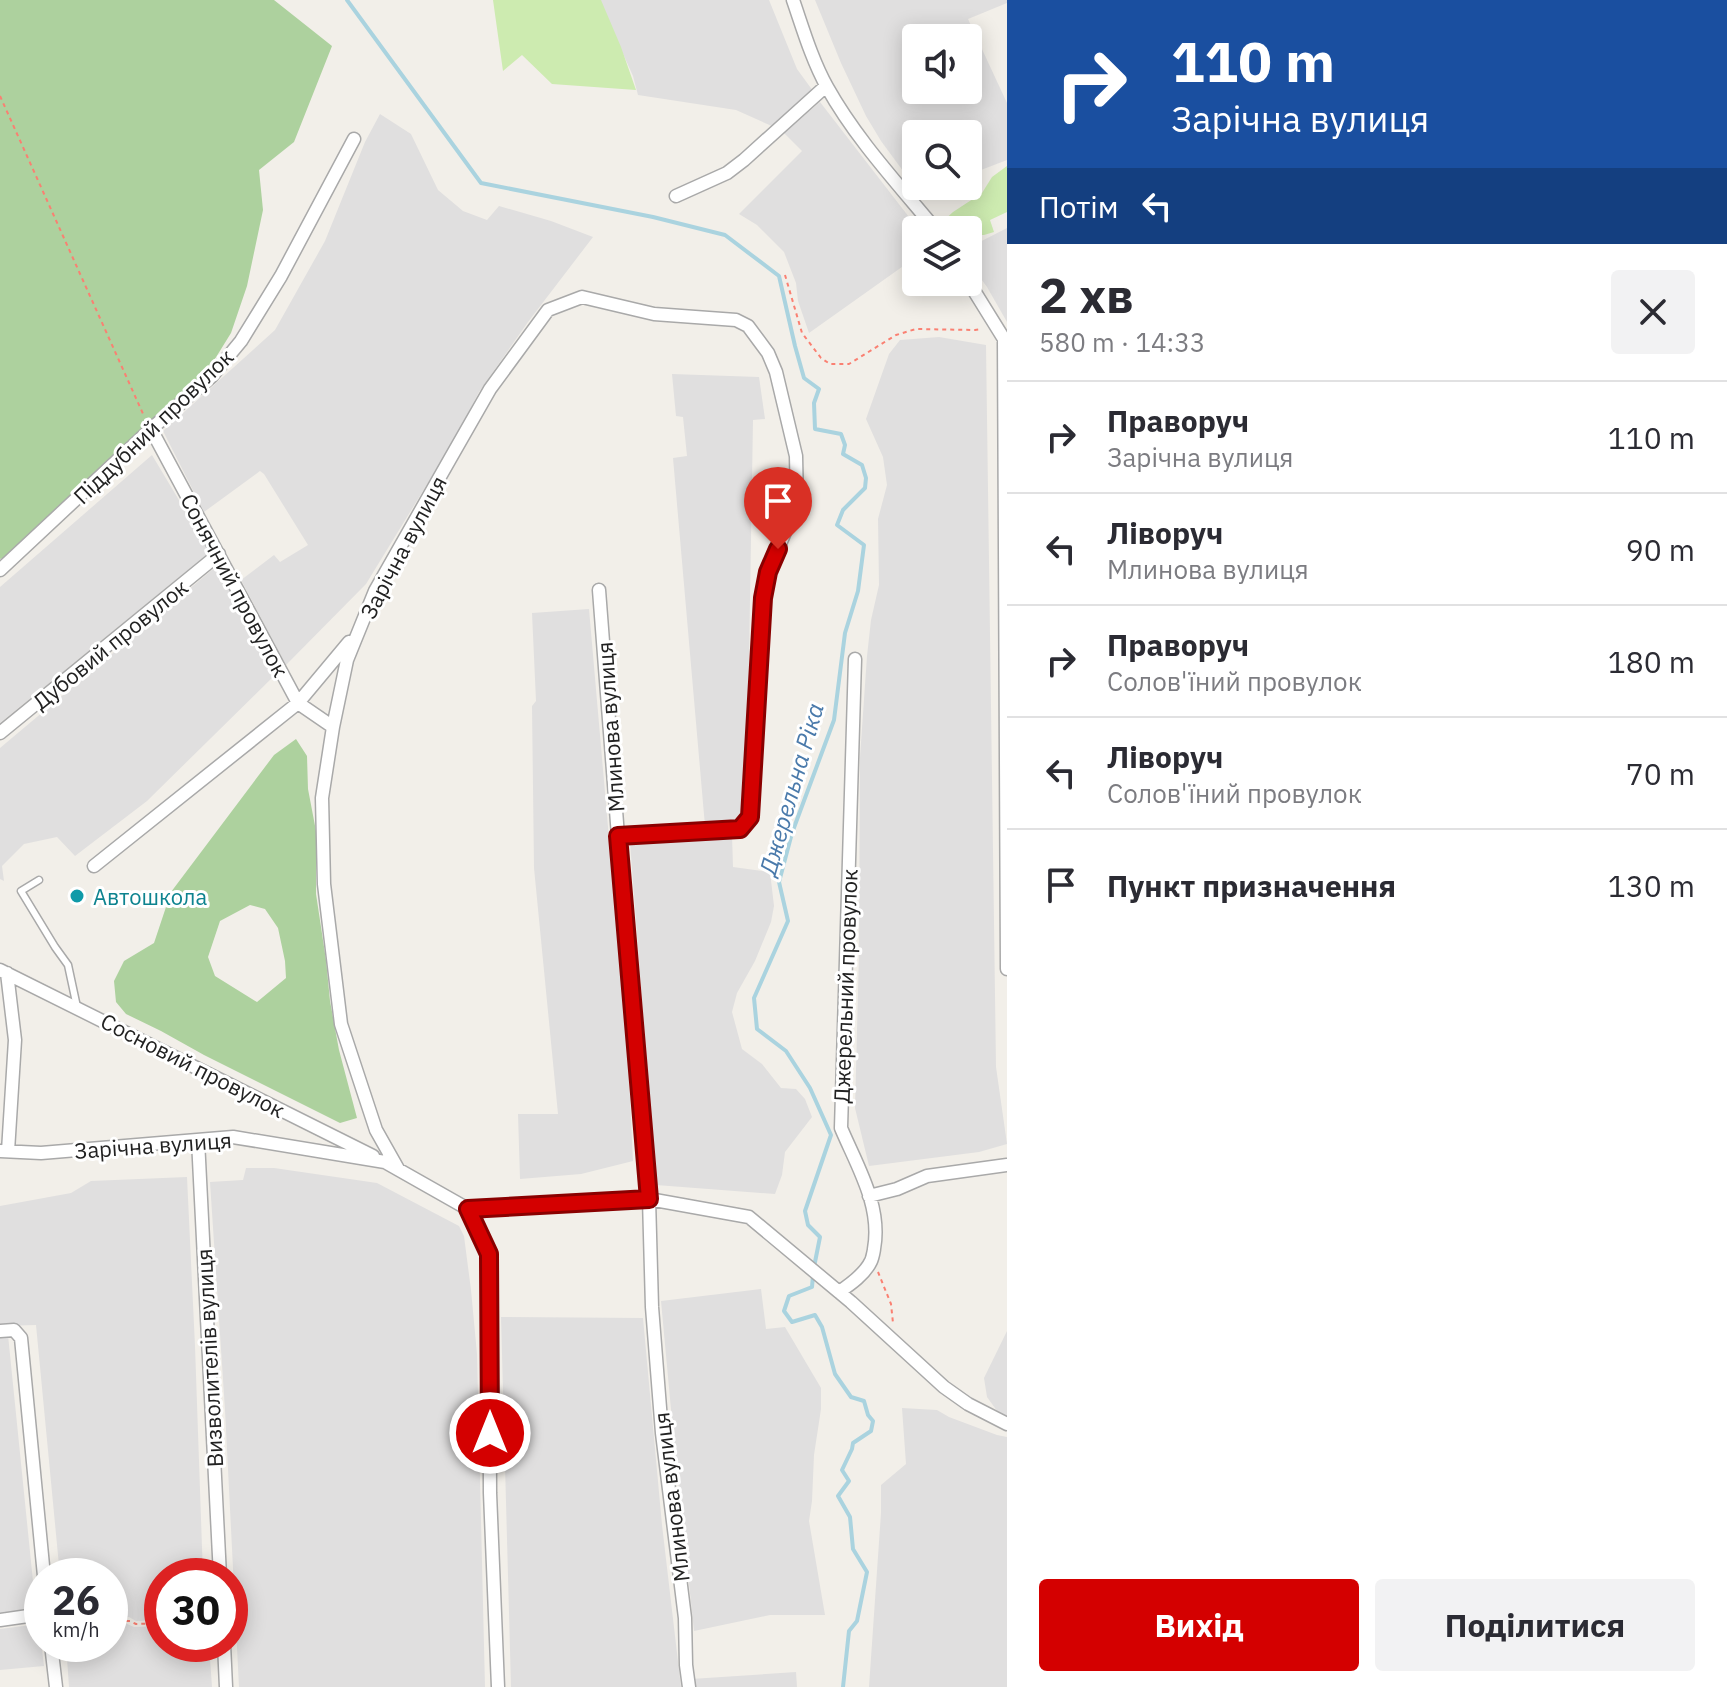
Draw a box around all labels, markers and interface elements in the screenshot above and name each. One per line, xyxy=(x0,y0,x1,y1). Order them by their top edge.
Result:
map controls xyxy=(902,24,982,296)
button: sound xyxy=(902,24,982,104)
text: 110 m xyxy=(1171,25,1335,97)
icon: right xyxy=(1039,32,1143,136)
text: Зарічна вулиця xyxy=(1171,95,1429,142)
button: search xyxy=(902,120,982,200)
icon: left xyxy=(1135,184,1179,228)
text: Потім xyxy=(1039,187,1119,226)
button: layers xyxy=(902,216,982,296)
text: 2 хв xyxy=(1039,264,1134,326)
button: close xyxy=(1611,270,1695,354)
text: 580 m · 14:33 xyxy=(1039,325,1205,359)
street label: Піддубний провулок xyxy=(67,342,239,510)
text: Праворуч xyxy=(1107,401,1249,440)
icon: right xyxy=(1039,415,1083,459)
text: 110 m xyxy=(1608,418,1695,457)
text: Зарічна вулиця xyxy=(1107,440,1294,474)
pin xyxy=(744,467,812,549)
street label: Зарічна вулиця xyxy=(353,471,453,623)
icon: arrive xyxy=(756,479,800,523)
street label: Сонячний провулок xyxy=(174,488,296,682)
text: Ліворуч xyxy=(1107,513,1223,552)
icon: left xyxy=(1039,527,1083,571)
text: 90 m xyxy=(1626,530,1695,569)
text: Млинова вулиця xyxy=(1107,552,1309,586)
street label: Дубовий провулок xyxy=(26,572,194,716)
text: Праворуч xyxy=(1107,625,1249,664)
icon: right xyxy=(1039,639,1083,683)
street label: Млинова вулиця xyxy=(590,641,630,813)
text: 180 m xyxy=(1608,642,1695,681)
text: Солов'їний провулок xyxy=(1107,664,1362,698)
water label: Джерельна Ріка xyxy=(751,699,831,881)
text: Ліворуч xyxy=(1107,737,1223,776)
icon: left xyxy=(1039,751,1083,795)
text: 70 m xyxy=(1626,754,1695,793)
text: Солов'їний провулок xyxy=(1107,776,1362,810)
icon: arrive xyxy=(1039,863,1083,907)
text: Пункт призначення xyxy=(1107,866,1396,905)
text: 130 m xyxy=(1608,866,1695,905)
street label: Джерельний провулок xyxy=(826,868,864,1104)
place label: Автошкола xyxy=(93,882,207,911)
marker: Автошкола xyxy=(68,887,86,905)
street label: Сосновий провулок xyxy=(96,1006,290,1124)
street label: Зарічна вулиця xyxy=(73,1125,233,1165)
street label: Визволителів вулиця xyxy=(189,1248,229,1468)
position arrow xyxy=(448,1391,532,1475)
street label: Млинова вулиця xyxy=(646,1411,696,1583)
speed limit sign: 30 xyxy=(144,1558,248,1662)
text: 26 xyxy=(52,1574,100,1626)
button: Вихід xyxy=(1039,1579,1359,1671)
button: Поділитися xyxy=(1375,1579,1695,1671)
text: km/h xyxy=(52,1616,100,1643)

